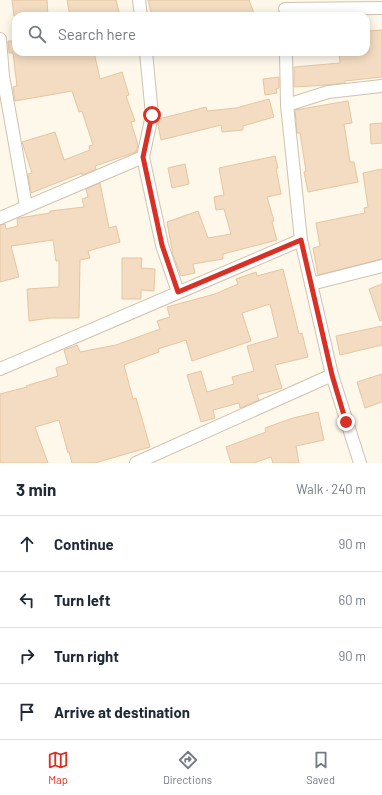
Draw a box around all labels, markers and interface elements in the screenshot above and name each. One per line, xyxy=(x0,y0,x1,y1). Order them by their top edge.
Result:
search box xyxy=(12,12,370,56)
icon: search xyxy=(26,23,48,45)
text: Search here xyxy=(58,25,136,43)
route start xyxy=(143,106,161,124)
route end xyxy=(337,413,355,431)
text: 3 min xyxy=(16,479,56,499)
text: Walk · 240 m xyxy=(296,481,366,497)
icon: ahead xyxy=(16,533,38,555)
text: Continue xyxy=(54,535,114,553)
text: 90 m xyxy=(339,536,366,552)
icon: left xyxy=(16,589,38,611)
text: Turn left xyxy=(54,591,110,609)
text: 60 m xyxy=(339,592,366,608)
icon: right xyxy=(16,645,38,667)
text: Turn right xyxy=(54,647,119,665)
text: 90 m xyxy=(339,648,366,664)
icon: arrive xyxy=(16,701,38,723)
text: Arrive at destination xyxy=(54,703,190,721)
tab: Map xyxy=(47,749,69,786)
tab: Directions xyxy=(163,749,212,786)
tab: Saved xyxy=(306,749,335,786)

